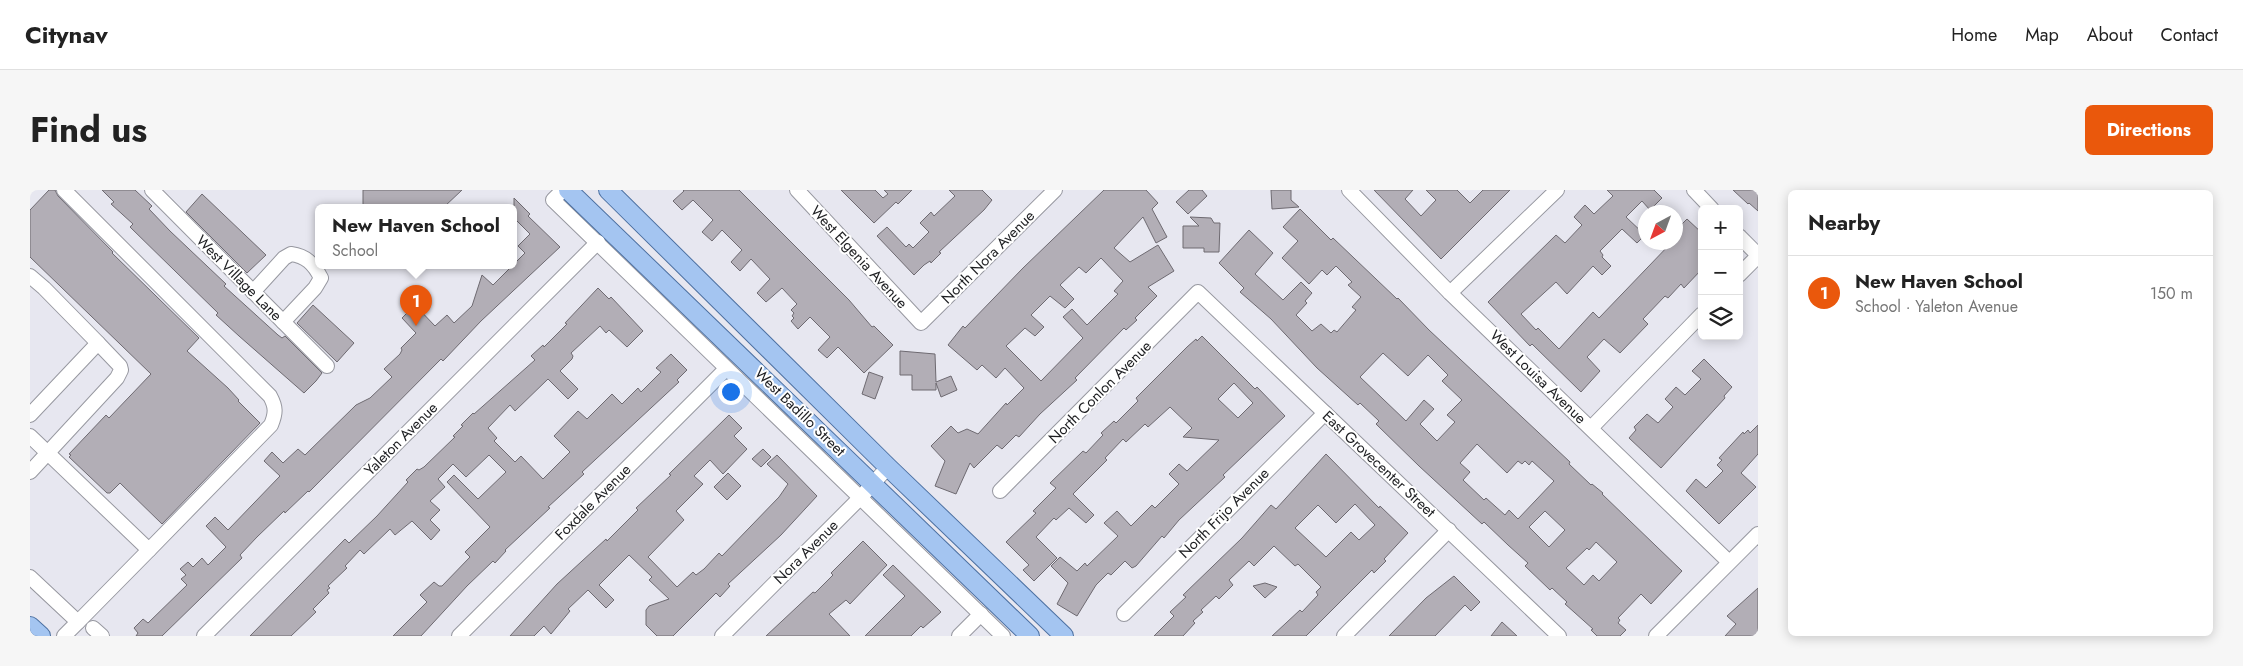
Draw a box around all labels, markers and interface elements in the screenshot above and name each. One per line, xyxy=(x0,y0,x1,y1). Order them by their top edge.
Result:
text: Citynav xyxy=(25,17,108,52)
text: Home xyxy=(1951,22,1997,48)
text: Map xyxy=(2025,22,2059,48)
text: About xyxy=(2087,22,2132,48)
text: Contact xyxy=(2160,22,2218,48)
text: Find us xyxy=(30,105,147,155)
button: Directions xyxy=(2085,105,2213,155)
street label: West Elgenia Avenue xyxy=(805,201,913,314)
popup xyxy=(315,204,517,269)
street label: North Nora Avenue xyxy=(936,205,1040,309)
north arrow xyxy=(1638,205,1683,250)
map controls xyxy=(1698,205,1743,340)
button: + xyxy=(1698,205,1743,250)
text: Nearby xyxy=(1808,208,1880,238)
text: New Haven School xyxy=(332,212,500,239)
street label: West Village Lane xyxy=(191,230,287,326)
text: School xyxy=(332,239,378,262)
button: − xyxy=(1698,250,1743,295)
text: New Haven School xyxy=(1855,268,2023,295)
text: 1 xyxy=(1820,282,1828,305)
text: 150 m xyxy=(2150,282,2193,305)
pin: 1 xyxy=(400,285,432,326)
button: layers xyxy=(1698,295,1743,340)
text: School · Yaleton Avenue xyxy=(1855,295,2018,318)
street label: West Louisa Avenue xyxy=(1485,325,1591,429)
street label: North Conlon Avenue xyxy=(1043,335,1157,449)
street label: West Badillo Street xyxy=(750,363,851,461)
your location xyxy=(718,379,744,405)
street label: Yaleton Avenue xyxy=(359,397,443,481)
street label: East Grovecenter Street xyxy=(1317,406,1441,523)
street label: Foxdale Avenue xyxy=(550,459,636,545)
street label: North Frijo Avenue xyxy=(1174,462,1275,563)
street label: Nora Avenue xyxy=(769,515,843,589)

